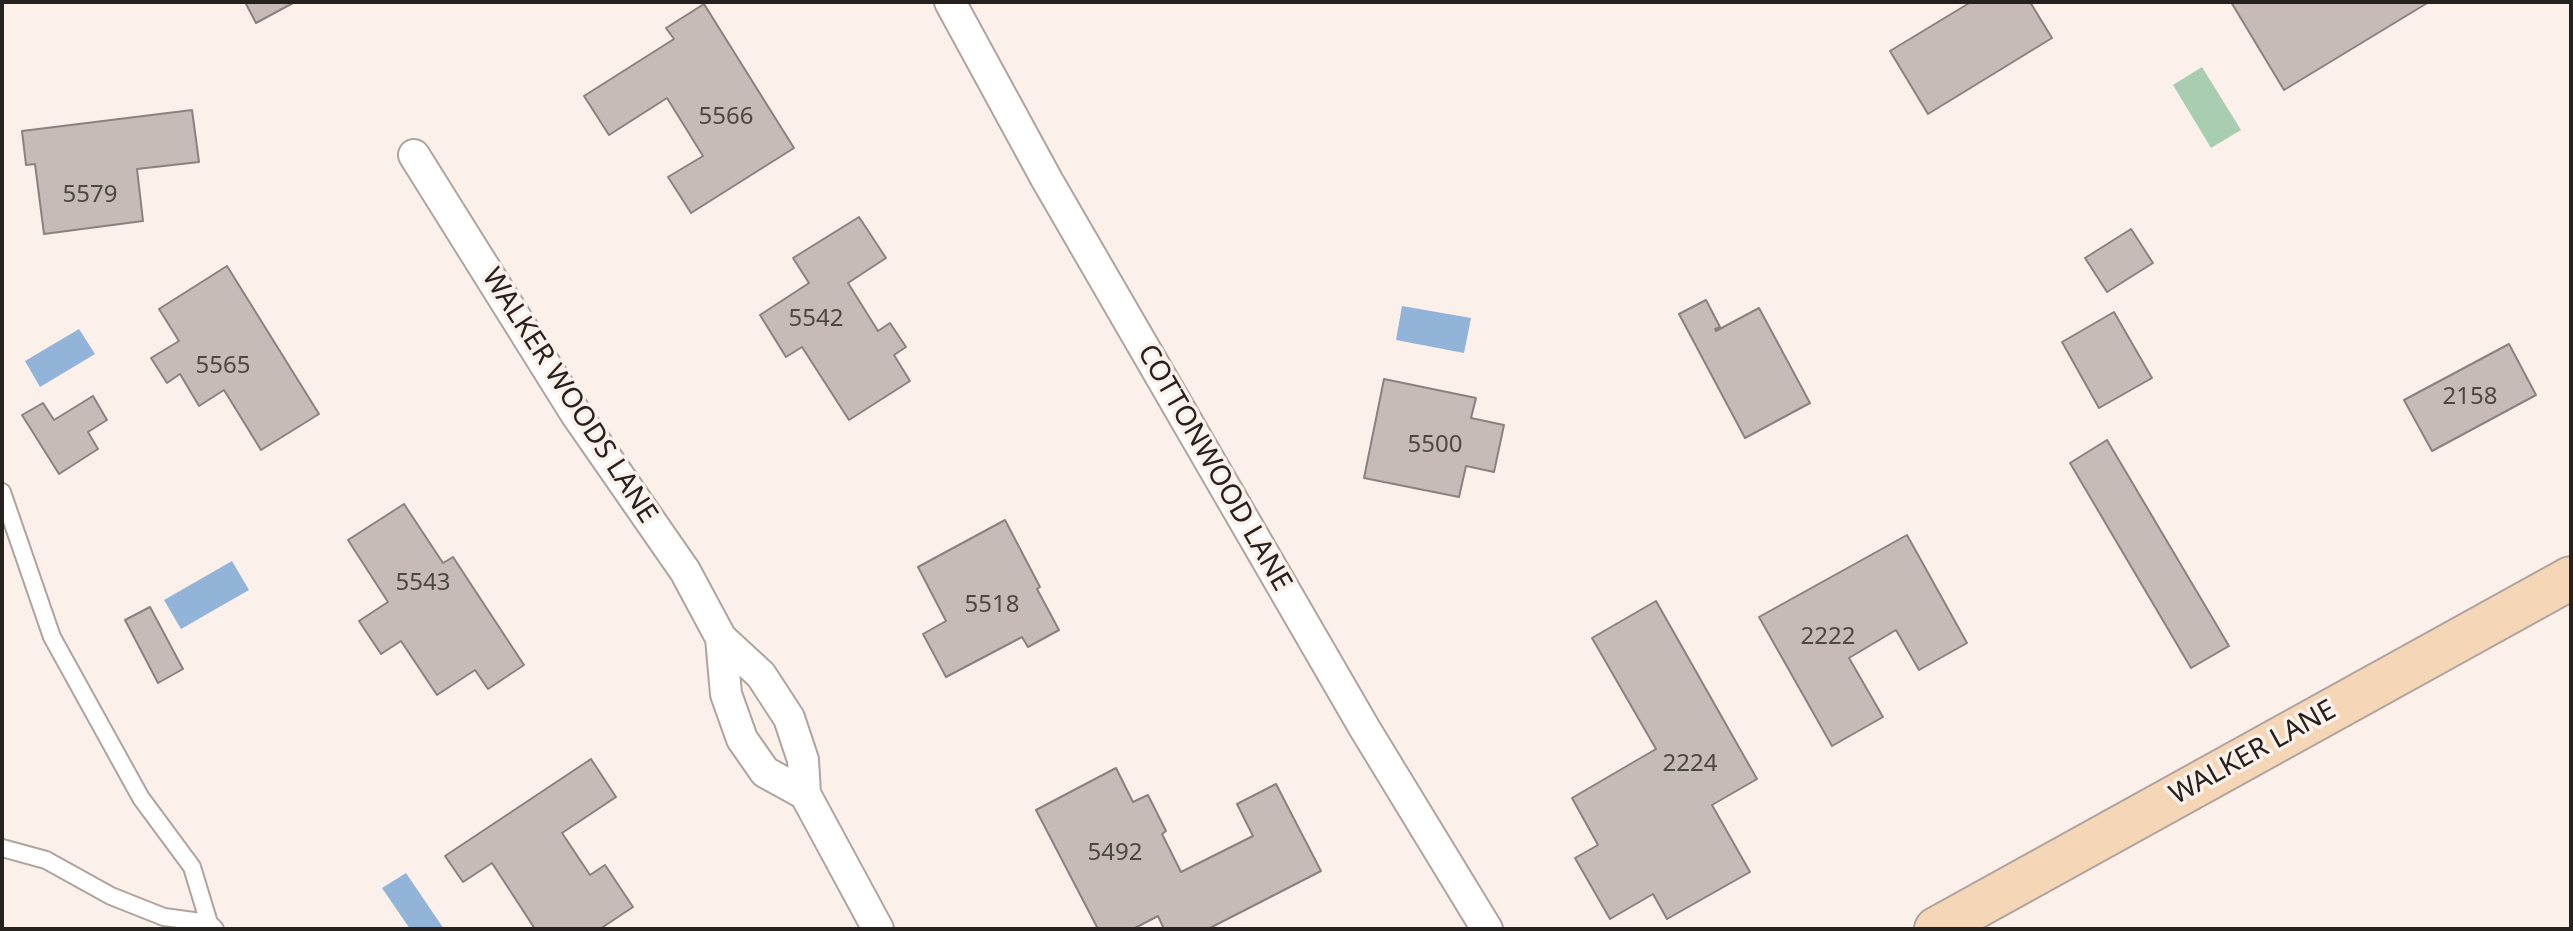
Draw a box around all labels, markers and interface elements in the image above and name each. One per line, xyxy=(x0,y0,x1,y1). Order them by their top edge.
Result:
house number: 5566 xyxy=(699,103,753,131)
house number: 5579 xyxy=(63,181,117,209)
street label: WALKER WOODS LANE xyxy=(474,262,664,530)
house number: 5542 xyxy=(789,305,843,333)
street label: COTTONWOOD LANE xyxy=(1130,339,1298,597)
house number: 5565 xyxy=(196,352,250,380)
house number: 2158 xyxy=(2443,383,2497,411)
house number: 5500 xyxy=(1408,431,1462,459)
house number: 5543 xyxy=(396,569,450,597)
house number: 5518 xyxy=(965,591,1019,619)
house number: 2222 xyxy=(1801,623,1855,651)
street label: WALKER LANE xyxy=(2164,694,2342,812)
house number: 2224 xyxy=(1663,750,1717,778)
house number: 5492 xyxy=(1088,839,1142,867)

